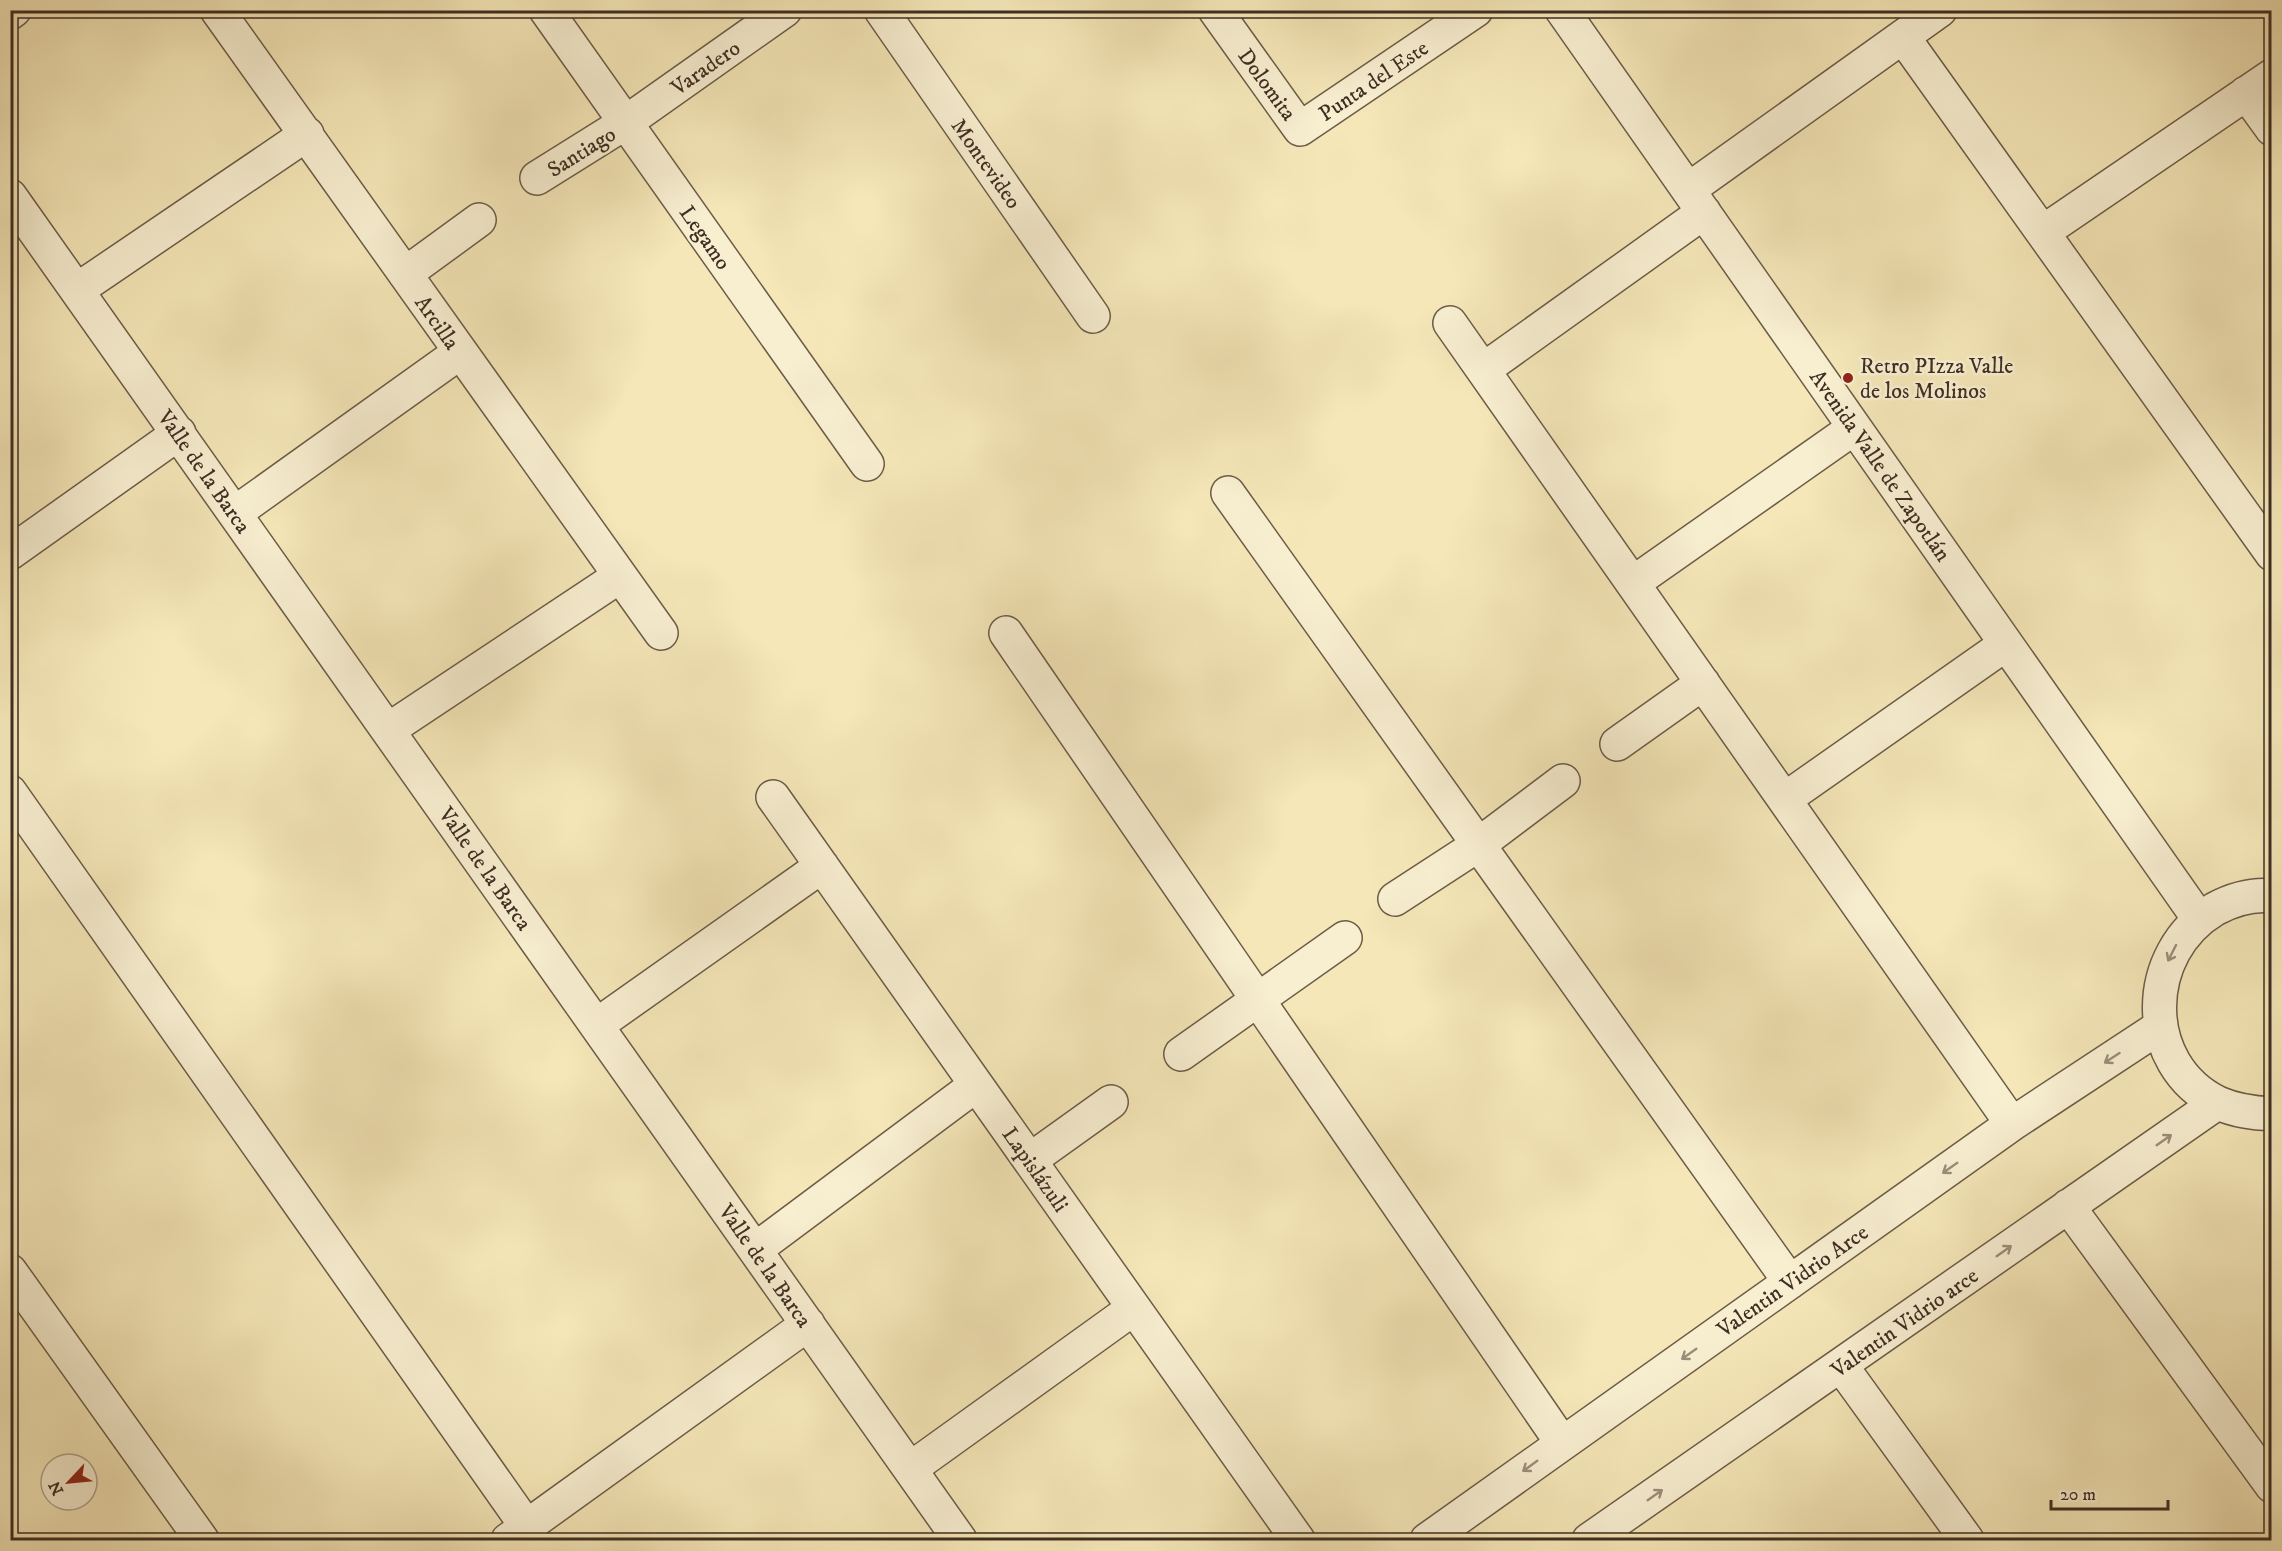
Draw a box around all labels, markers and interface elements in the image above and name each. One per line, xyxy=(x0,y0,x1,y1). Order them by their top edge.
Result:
street label: Varadero xyxy=(665,35,746,102)
street label: Punta del Este xyxy=(1314,35,1434,128)
street label: Dolomita xyxy=(1232,43,1302,127)
street label: Montevideo xyxy=(945,113,1027,214)
street label: Santiago xyxy=(543,121,621,184)
street label: Legamo xyxy=(673,201,737,275)
street label: Arcilla xyxy=(409,291,465,356)
place label: Retro PIzza Valle de los Molinos xyxy=(1860,353,2013,405)
street label: Avenida Valle de Zapotlán xyxy=(1803,365,1956,567)
marker: Retro PIzza Valle de los Molinos xyxy=(1841,371,1855,385)
street label: Valle de la Barca xyxy=(151,404,257,539)
street label: Valle de la Barca xyxy=(432,801,538,936)
one-way arrow xyxy=(2166,943,2178,961)
one-way arrow xyxy=(2104,1052,2120,1064)
street label: Lapislázuli xyxy=(996,1122,1074,1218)
one-way arrow xyxy=(2155,1133,2172,1146)
one-way arrow xyxy=(1943,1161,1959,1174)
street label: Valle de la Barca xyxy=(712,1198,818,1333)
street label: Valentin Vidrio Arce xyxy=(1711,1219,1874,1344)
one-way arrow xyxy=(1996,1245,2012,1257)
street label: Valentin Vidrio arce xyxy=(1825,1262,1984,1385)
one-way arrow xyxy=(1681,1347,1697,1360)
north arrow xyxy=(39,1452,99,1512)
one-way arrow xyxy=(1522,1460,1538,1473)
scale bar xyxy=(2051,1473,2168,1511)
text: N xyxy=(45,1478,68,1498)
text: 20 m xyxy=(2060,1484,2096,1506)
one-way arrow xyxy=(1646,1489,1663,1501)

